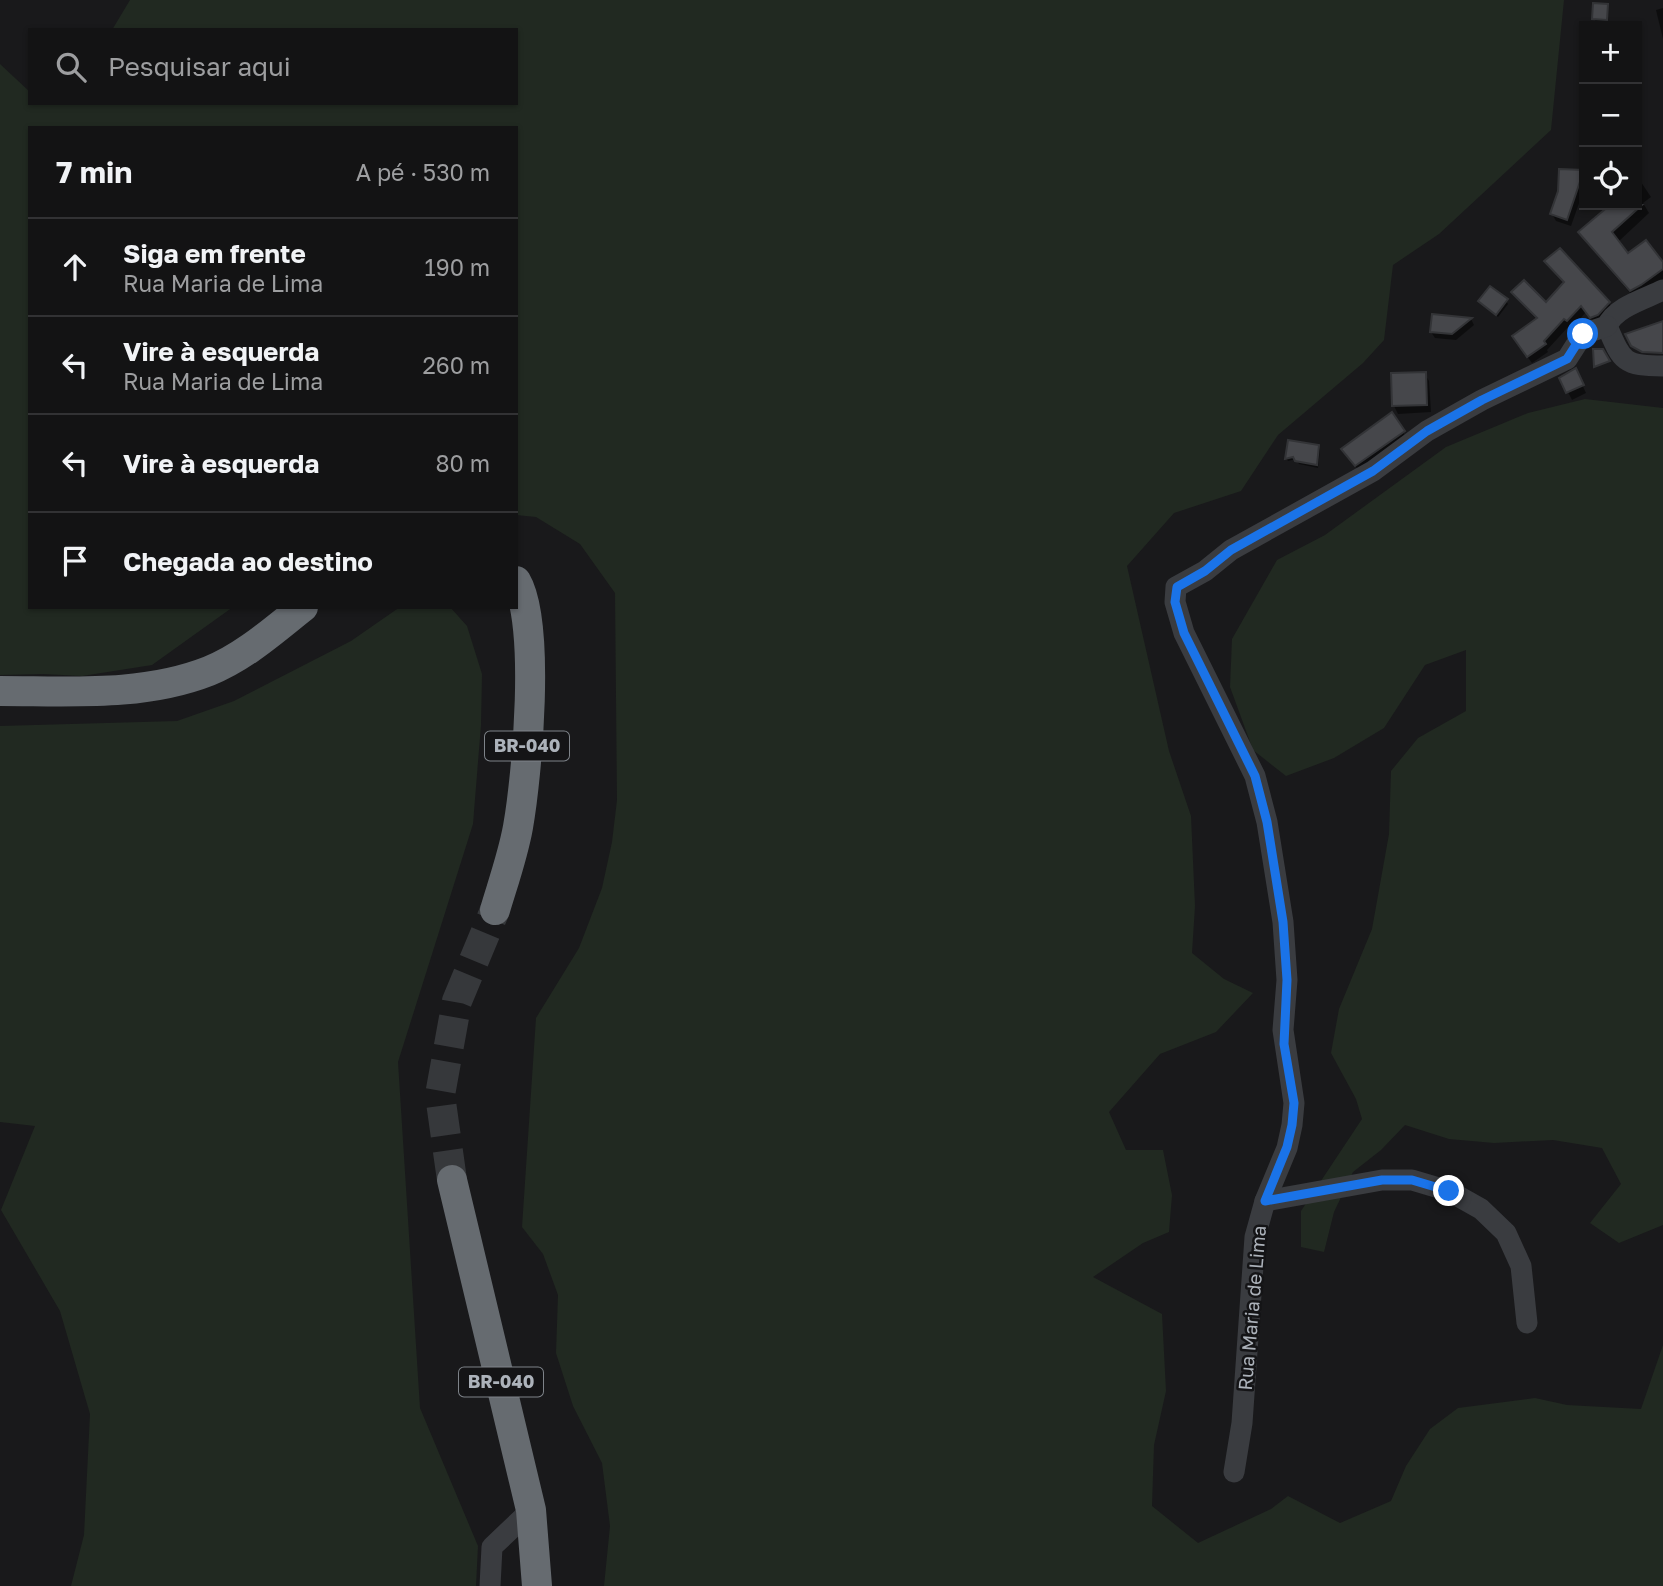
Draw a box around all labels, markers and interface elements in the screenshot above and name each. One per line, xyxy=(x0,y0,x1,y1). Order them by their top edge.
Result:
map controls xyxy=(1579,21,1642,210)
button: + xyxy=(1579,21,1642,84)
search box xyxy=(28,28,518,105)
icon: search xyxy=(52,48,90,86)
text: Pesquisar aqui xyxy=(108,51,291,82)
button: − xyxy=(1579,84,1642,147)
button: locate xyxy=(1579,147,1642,210)
text: 7 min xyxy=(56,154,132,190)
text: A pé · 530 m xyxy=(356,158,490,186)
text: Siga em frente xyxy=(123,238,306,269)
icon: ahead xyxy=(56,248,94,286)
text: 190 m xyxy=(425,253,490,281)
text: Rua Maria de Lima xyxy=(123,269,323,297)
route start xyxy=(1567,318,1598,349)
text: Vire à esquerda xyxy=(123,336,319,367)
icon: left xyxy=(56,346,94,384)
text: 260 m xyxy=(422,351,490,379)
text: Rua Maria de Lima xyxy=(123,367,323,395)
icon: left xyxy=(56,444,94,482)
text: Vire à esquerda xyxy=(123,448,319,479)
text: 80 m xyxy=(436,449,490,477)
icon: arrive xyxy=(56,542,94,580)
text: Chegada ao destino xyxy=(123,546,373,577)
road number: BR-040 xyxy=(485,732,569,760)
route end xyxy=(1433,1175,1464,1206)
street label: Rua Maria de Lima xyxy=(1233,1225,1270,1391)
road number: BR-040 xyxy=(459,1367,543,1396)

